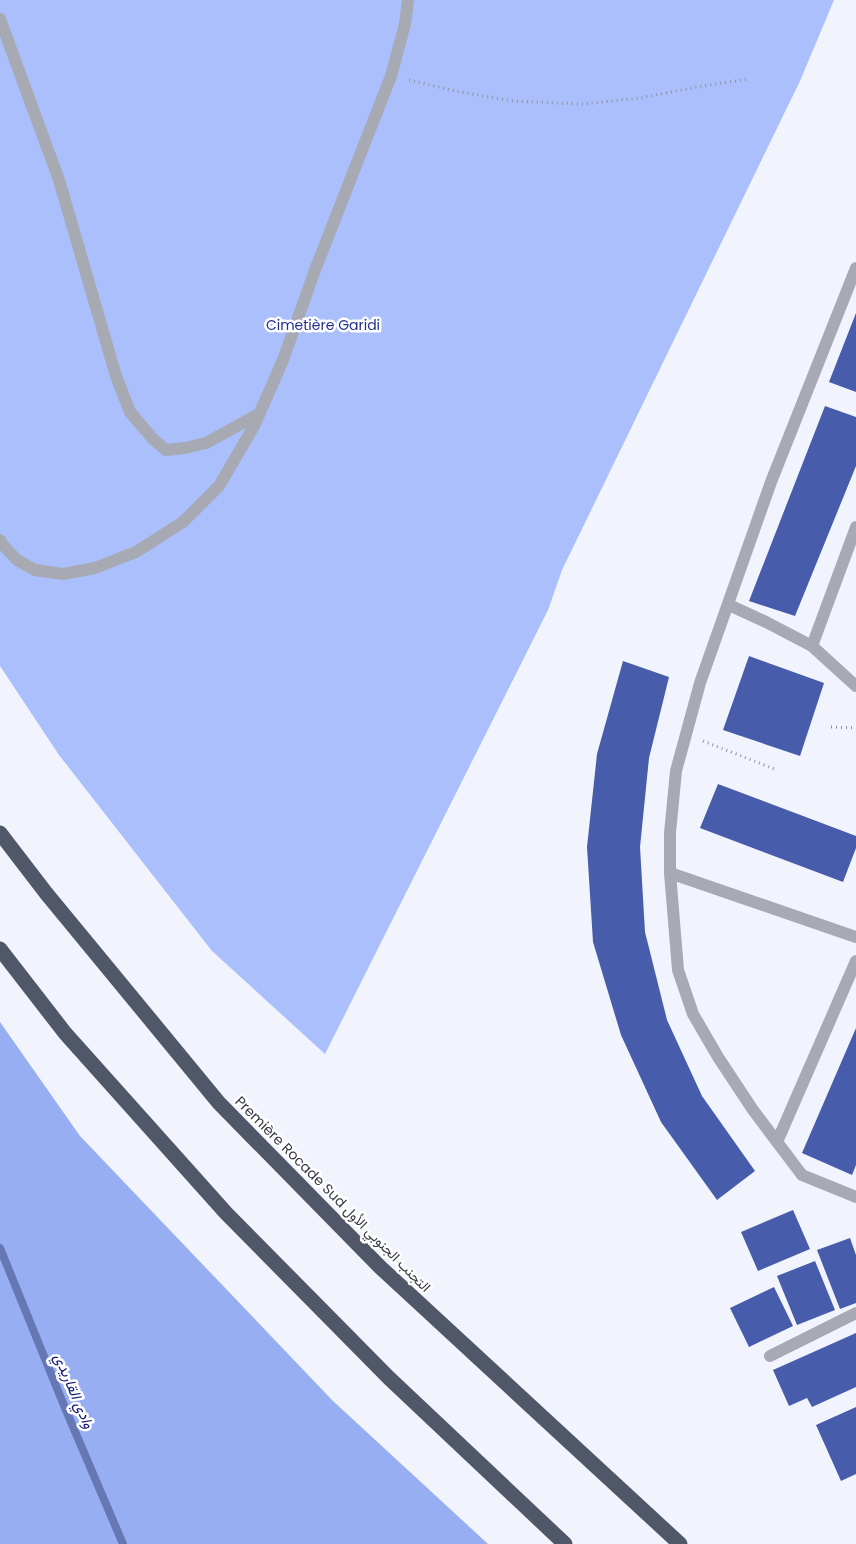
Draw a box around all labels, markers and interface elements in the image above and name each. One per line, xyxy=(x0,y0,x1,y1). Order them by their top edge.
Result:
park label: Cimetière Garidi xyxy=(266,315,380,335)
street label: Première Rocade Sud التجنب الجنوبي الأول xyxy=(229,1092,435,1298)
water label: وادي القاريدي xyxy=(47,1350,100,1433)

